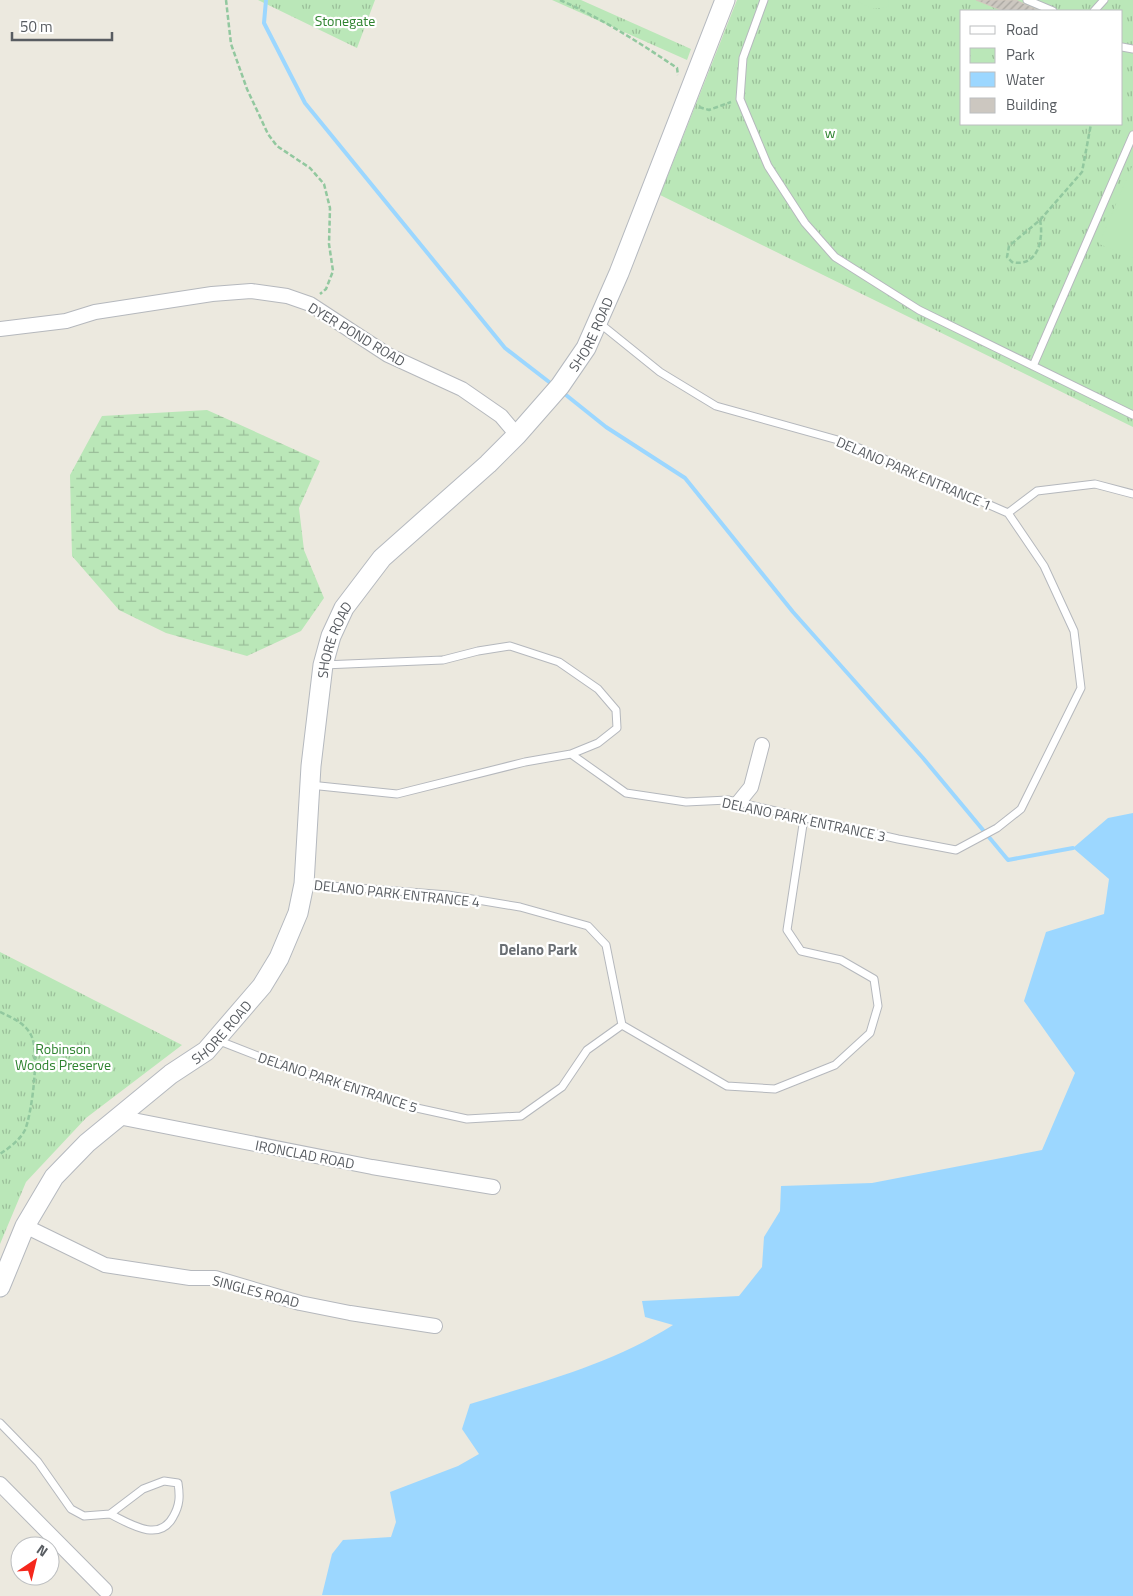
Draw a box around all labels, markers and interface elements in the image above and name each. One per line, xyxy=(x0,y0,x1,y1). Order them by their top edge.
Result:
scale bar xyxy=(12,10,112,42)
park label: Stonegate xyxy=(315,10,375,31)
legend xyxy=(960,10,1123,125)
text: 50 m xyxy=(20,15,53,38)
text: Road xyxy=(1006,18,1038,41)
text: Park xyxy=(1006,43,1035,66)
text: Water xyxy=(1006,68,1045,91)
text: Building xyxy=(1006,93,1057,116)
park label: w xyxy=(825,122,836,143)
street label: SHORE ROAD xyxy=(563,293,618,375)
street label: DYER POND ROAD xyxy=(305,297,409,371)
street label: DELANO PARK ENTRANCE 1 xyxy=(833,431,995,515)
street label: SHORE ROAD xyxy=(311,596,356,679)
street label: DELANO PARK ENTRANCE 3 xyxy=(720,791,888,847)
street label: DELANO PARK ENTRANCE 4 xyxy=(313,874,481,912)
district label: Delano Park xyxy=(499,938,577,961)
street label: SHORE ROAD xyxy=(187,995,256,1069)
park label: Robinson Woods Preserve xyxy=(15,1038,111,1075)
street label: DELANO PARK ENTRANCE 5 xyxy=(255,1046,421,1118)
street label: IRONCLAD ROAD xyxy=(254,1134,356,1174)
street label: SINGLES ROAD xyxy=(210,1269,302,1313)
north arrow xyxy=(10,1536,60,1586)
text: N xyxy=(33,1539,53,1561)

